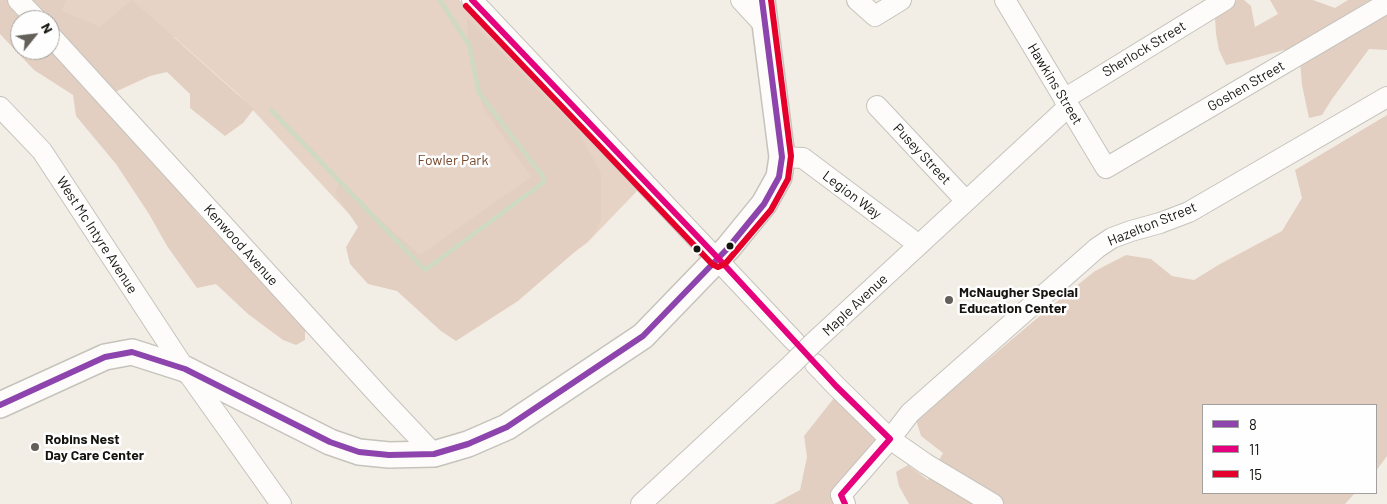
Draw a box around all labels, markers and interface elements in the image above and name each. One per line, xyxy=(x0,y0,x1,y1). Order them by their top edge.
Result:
north arrow xyxy=(10,10,60,60)
street label: Sherlock Street xyxy=(1099,18,1189,80)
text: N xyxy=(38,20,57,36)
street label: Hawkins Street xyxy=(1024,40,1086,128)
street label: Goshen Street xyxy=(1204,57,1288,115)
street label: Pusey Street xyxy=(890,120,954,188)
park label: Fowler Park xyxy=(418,152,488,168)
street label: Legion Way xyxy=(819,167,885,223)
street label: West Mc Intyre Avenue xyxy=(53,173,141,297)
street label: Hazelton Street xyxy=(1105,199,1199,249)
street label: Kenwood Avenue xyxy=(200,201,282,289)
unlabelled marker xyxy=(725,241,735,251)
unlabelled marker xyxy=(692,244,702,254)
street label: Maple Avenue xyxy=(819,271,891,339)
place label: McNaugher Special Education Center xyxy=(959,284,1078,316)
marker: McNaugher Special Education Center xyxy=(943,294,955,306)
legend xyxy=(1202,404,1377,494)
text: 8 xyxy=(1249,415,1257,433)
place label: Robins Nest Day Care Center xyxy=(45,431,144,464)
text: 11 xyxy=(1249,440,1260,458)
marker: Robins Nest Day Care Center xyxy=(29,441,41,453)
text: 15 xyxy=(1249,465,1262,483)

